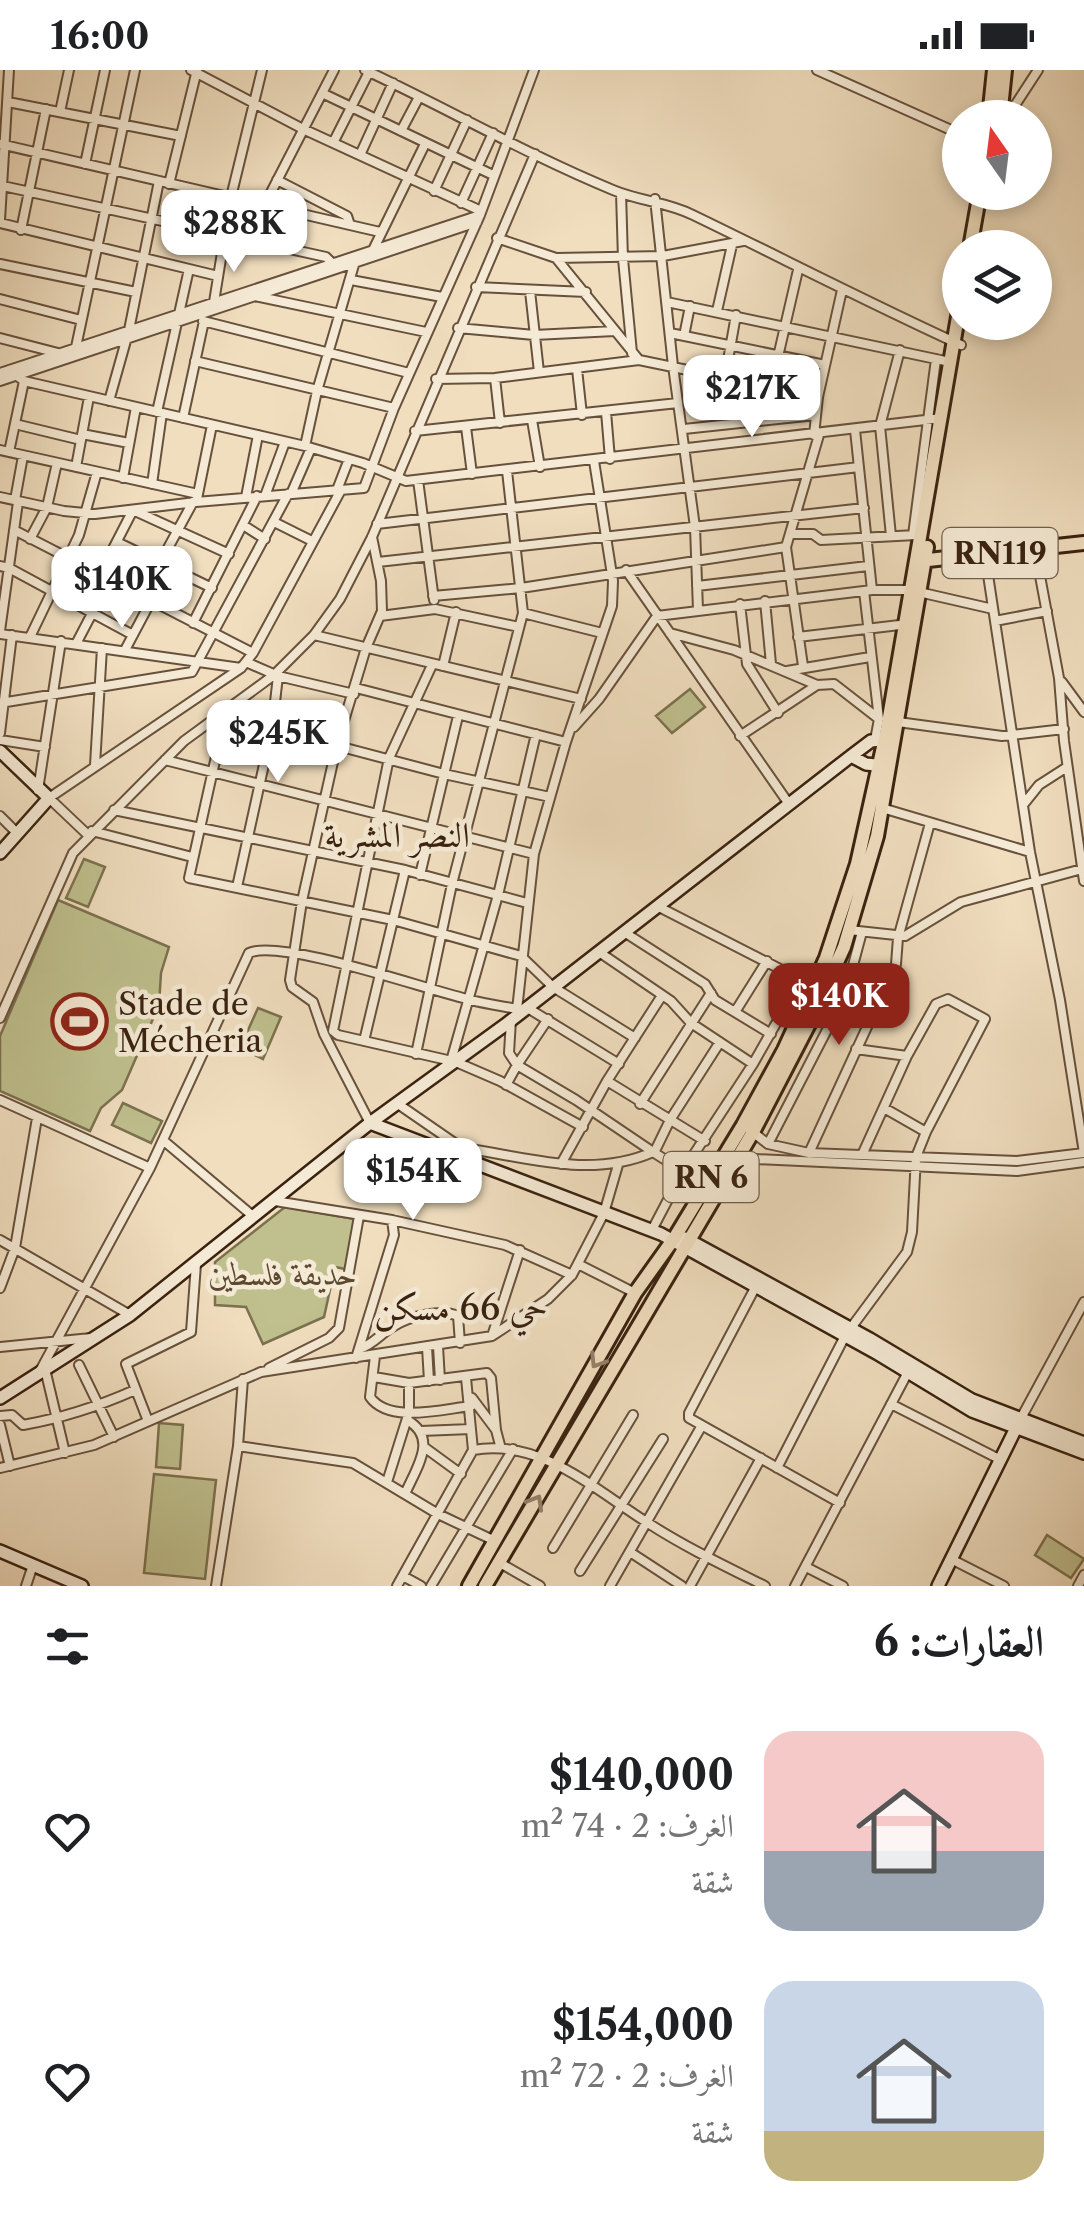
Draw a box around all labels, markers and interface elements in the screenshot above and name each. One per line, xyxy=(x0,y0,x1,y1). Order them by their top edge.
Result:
text: 16:00 xyxy=(50,12,150,59)
north arrow xyxy=(942,100,1052,210)
map controls xyxy=(942,100,1052,340)
pin: $288K xyxy=(164,190,304,275)
text: $288K xyxy=(183,203,285,242)
button: layers xyxy=(942,230,1052,340)
pin: $217K xyxy=(682,355,822,440)
text: $217K xyxy=(705,368,799,407)
road number: RN119 xyxy=(942,528,1058,578)
pin: $140K xyxy=(52,546,192,631)
text: $140K xyxy=(73,559,171,598)
pin: $245K xyxy=(208,700,348,785)
text: $245K xyxy=(229,713,327,752)
district label: النصر المشرية xyxy=(324,813,470,858)
pin: $140K xyxy=(769,963,909,1048)
text: $140K xyxy=(790,976,888,1015)
place label: Stade de Mécheria xyxy=(118,984,262,1060)
sports icon: Stade de Mécheria xyxy=(49,991,109,1051)
pin: $154K xyxy=(343,1138,483,1223)
text: $154K xyxy=(366,1151,460,1190)
road number: RN 6 xyxy=(664,1152,758,1202)
park label: حديقة فلسطين xyxy=(208,1254,358,1294)
district label: حي 66 مسكن xyxy=(374,1286,548,1337)
one-way arrow xyxy=(590,1351,609,1369)
one-way arrow xyxy=(523,1495,543,1513)
text: العقارات: 6 xyxy=(874,1615,1044,1667)
icon: filters xyxy=(40,1619,95,1674)
text: $140,000 xyxy=(549,1749,734,1801)
icon: home xyxy=(844,1771,964,1891)
icon: heart xyxy=(40,1804,95,1859)
text: الغرف: 2 · 74 m² xyxy=(521,1806,734,1845)
text: شقة xyxy=(692,1862,734,1901)
text: $154,000 xyxy=(552,1999,734,2051)
icon: home xyxy=(844,2021,964,2141)
icon: heart xyxy=(40,2054,95,2109)
text: الغرف: 2 · 72 m² xyxy=(520,2056,734,2095)
text: شقة xyxy=(692,2112,734,2151)

